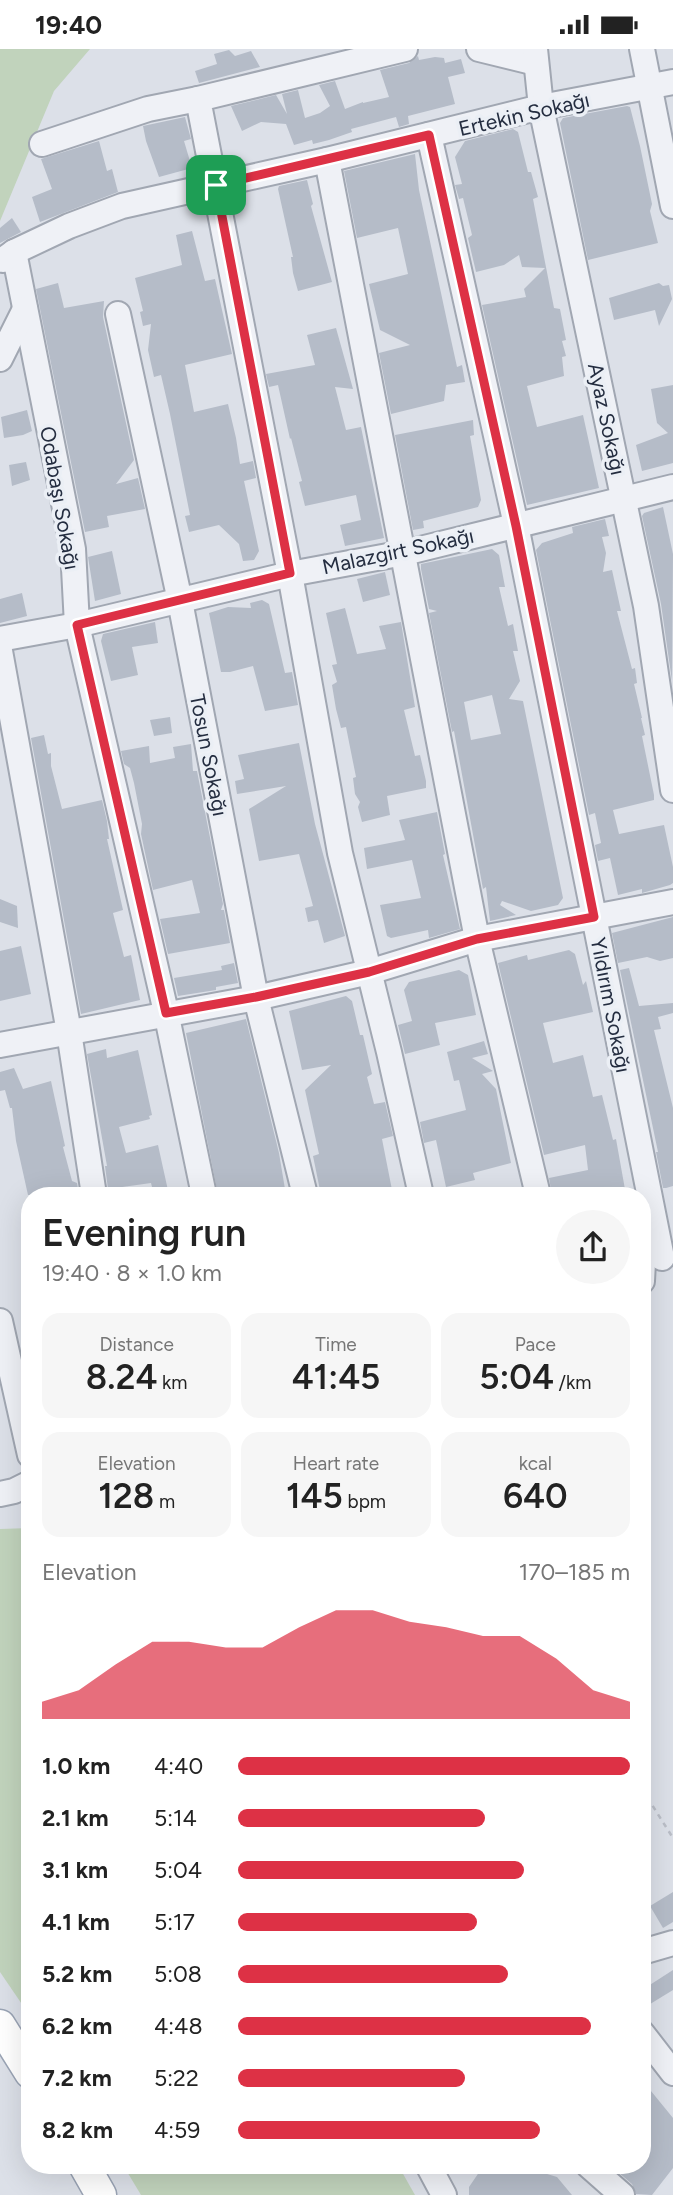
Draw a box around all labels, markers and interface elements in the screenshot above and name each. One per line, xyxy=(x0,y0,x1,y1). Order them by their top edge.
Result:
text: 19:40 xyxy=(35,9,102,41)
street label: Ertekin Sokağı xyxy=(456,87,592,141)
pin xyxy=(186,155,246,215)
icon: arrive xyxy=(197,166,235,204)
street label: Ayaz Sokağı xyxy=(583,361,631,477)
street label: Odabaşı Sokağı xyxy=(35,424,85,572)
street label: Malazgirt Sokağı xyxy=(320,523,476,579)
street label: Tosun Sokağı xyxy=(185,692,233,818)
street label: Yıldırım Sokağı xyxy=(586,935,636,1075)
text: Evening run xyxy=(42,1210,246,1256)
button: share xyxy=(556,1210,630,1284)
text: 19:40 · 8 × 1.0 km xyxy=(42,1259,222,1287)
text: Distance xyxy=(99,1333,174,1356)
text: Time xyxy=(315,1333,357,1356)
text: Pace xyxy=(515,1333,556,1356)
text: 8.24 xyxy=(86,1356,157,1398)
text: 41:45 xyxy=(292,1356,380,1398)
text: 5:04 xyxy=(479,1356,554,1398)
text: km xyxy=(157,1371,187,1394)
text: /km xyxy=(554,1371,591,1394)
text: Elevation xyxy=(98,1452,176,1475)
text: Heart rate xyxy=(293,1452,379,1475)
text: kcal xyxy=(519,1452,552,1475)
text: 128 xyxy=(98,1475,154,1517)
text: 145 xyxy=(286,1475,343,1517)
text: 640 xyxy=(503,1475,568,1517)
text: m xyxy=(154,1490,175,1513)
text: bpm xyxy=(343,1490,386,1513)
text: Elevation xyxy=(42,1558,137,1586)
text: 170–185 m xyxy=(519,1558,630,1586)
text: 1.0 km xyxy=(42,1752,110,1780)
text: 4:40 xyxy=(154,1752,203,1780)
text: 2.1 km xyxy=(42,1804,109,1832)
text: 5:14 xyxy=(154,1804,197,1832)
text: 3.1 km xyxy=(42,1856,108,1884)
text: 5:04 xyxy=(154,1856,202,1884)
text: 4.1 km xyxy=(42,1908,110,1936)
text: 5:17 xyxy=(154,1908,195,1936)
text: 5.2 km xyxy=(42,1960,112,1988)
text: 5:08 xyxy=(154,1960,202,1988)
text: 6.2 km xyxy=(42,2012,112,2040)
text: 4:48 xyxy=(154,2012,203,2040)
text: 7.2 km xyxy=(42,2064,112,2092)
text: 5:22 xyxy=(154,2064,199,2092)
text: 8.2 km xyxy=(42,2116,113,2144)
text: 4:59 xyxy=(154,2116,200,2144)

